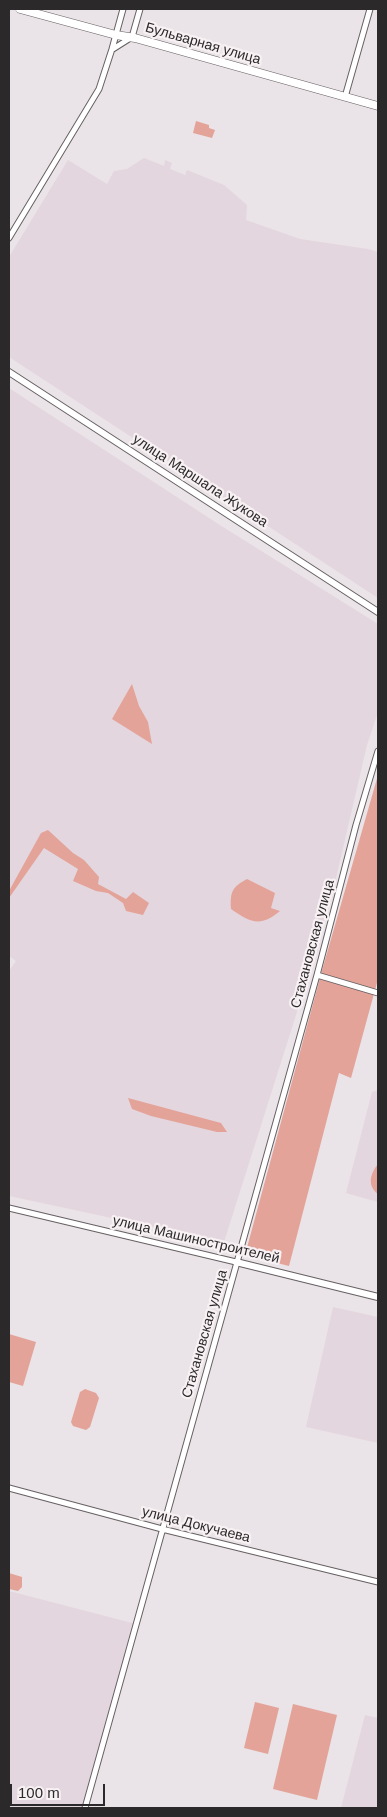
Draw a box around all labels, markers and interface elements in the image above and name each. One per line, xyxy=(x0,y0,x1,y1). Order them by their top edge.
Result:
street label: Бульварная улица xyxy=(143,19,263,69)
street label: улица Маршала Жукова xyxy=(129,431,271,531)
street label: Стахановская улица xyxy=(288,878,338,1010)
street label: улица Машиностроителей xyxy=(111,1213,281,1267)
street label: Стахановская улица xyxy=(179,1268,231,1400)
street label: улица Докучаева xyxy=(140,1503,252,1547)
scale bar xyxy=(12,1774,108,1806)
text: 100 m xyxy=(18,1784,60,1801)

